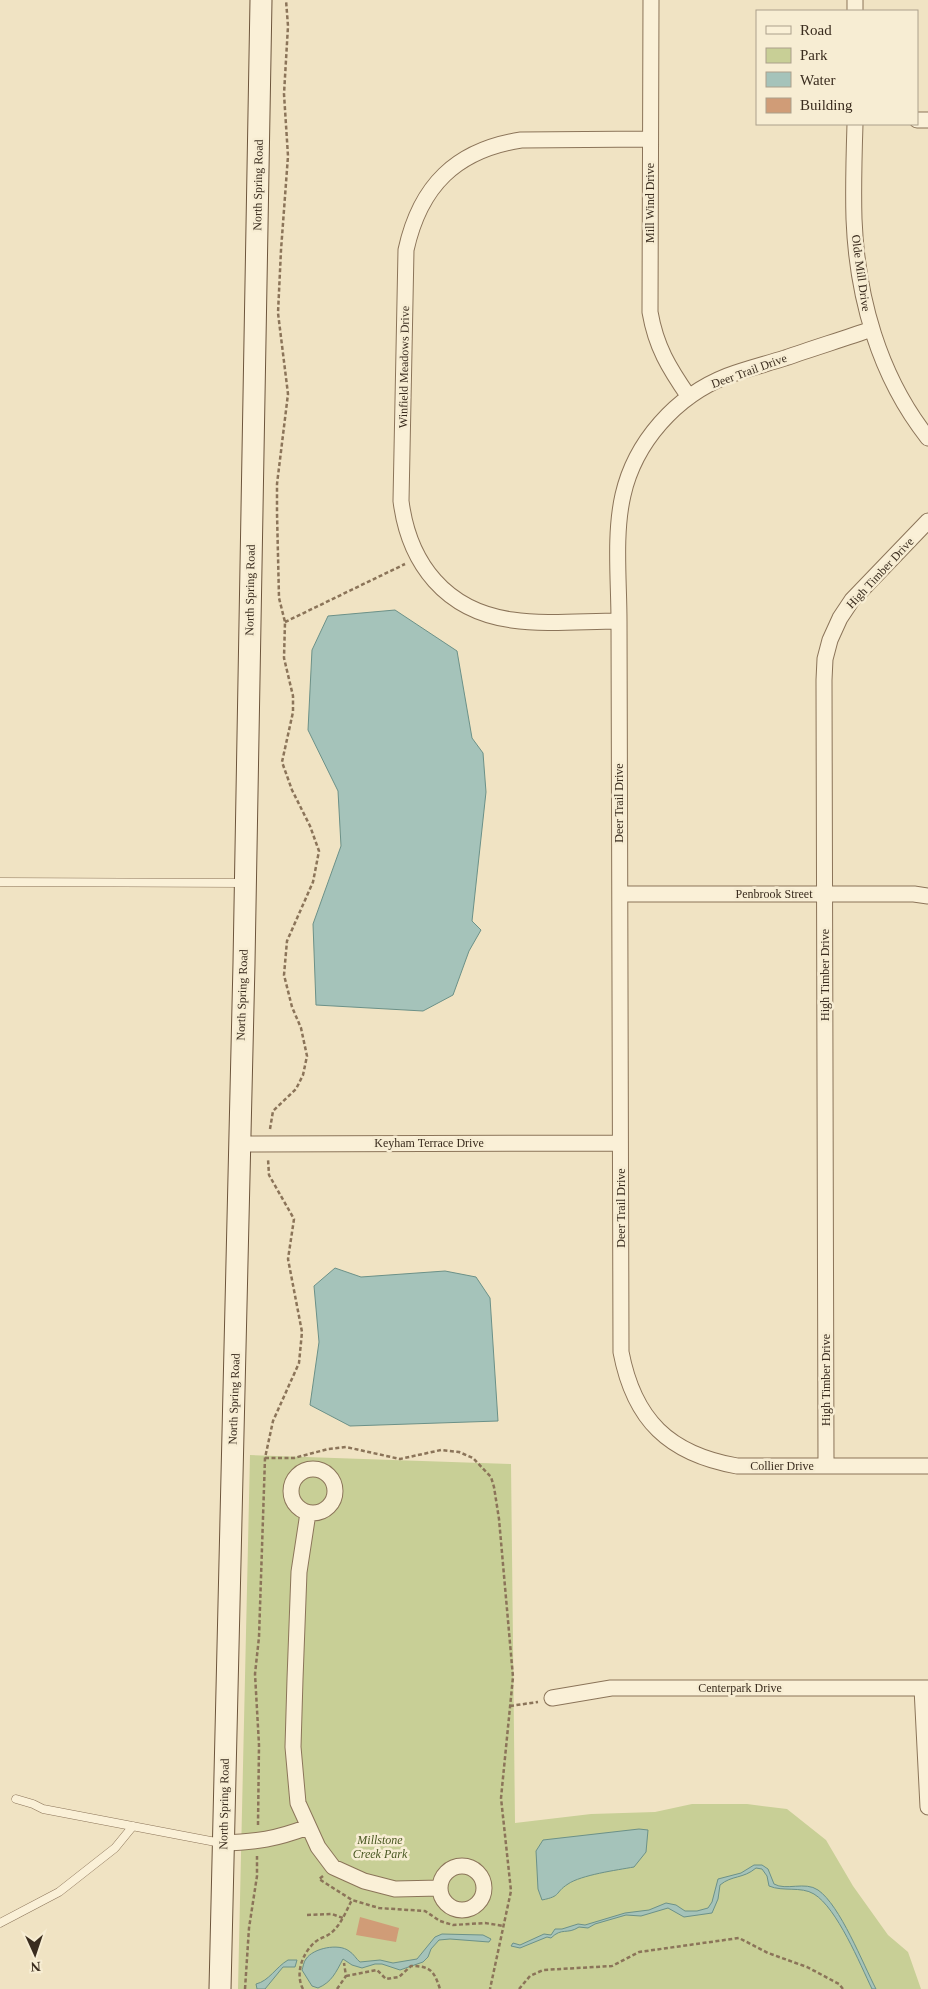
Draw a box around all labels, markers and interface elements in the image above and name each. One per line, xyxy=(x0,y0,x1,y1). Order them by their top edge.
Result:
legend xyxy=(756,10,918,125)
text: Road xyxy=(800,22,832,38)
text: Park xyxy=(800,47,828,63)
text: Water xyxy=(800,72,835,88)
text: Building xyxy=(800,97,853,113)
street label: North Spring Road xyxy=(250,139,266,231)
street label: Mill Wind Drive xyxy=(643,163,657,243)
street label: Olde Mill Drive xyxy=(849,234,873,312)
street label: Winfield Meadows Drive xyxy=(396,306,412,428)
street label: Deer Trail Drive xyxy=(709,351,789,391)
street label: High Timber Drive xyxy=(844,535,916,611)
street label: North Spring Road xyxy=(242,544,258,636)
street label: Deer Trail Drive xyxy=(612,763,626,843)
street label: Penbrook Street xyxy=(736,887,813,901)
street label: High Timber Drive xyxy=(818,929,832,1021)
street label: North Spring Road xyxy=(233,949,251,1041)
street label: Keyham Terrace Drive xyxy=(374,1136,484,1150)
street label: Deer Trail Drive xyxy=(614,1168,628,1248)
street label: High Timber Drive xyxy=(819,1334,833,1426)
street label: North Spring Road xyxy=(225,1353,243,1445)
street label: Collier Drive xyxy=(750,1459,814,1473)
street label: Centerpark Drive xyxy=(698,1681,782,1695)
street label: North Spring Road xyxy=(216,1758,232,1850)
park label: Millstone Creek Park xyxy=(353,1833,408,1861)
north arrow xyxy=(10,1929,60,1979)
text: N xyxy=(30,1959,41,1974)

